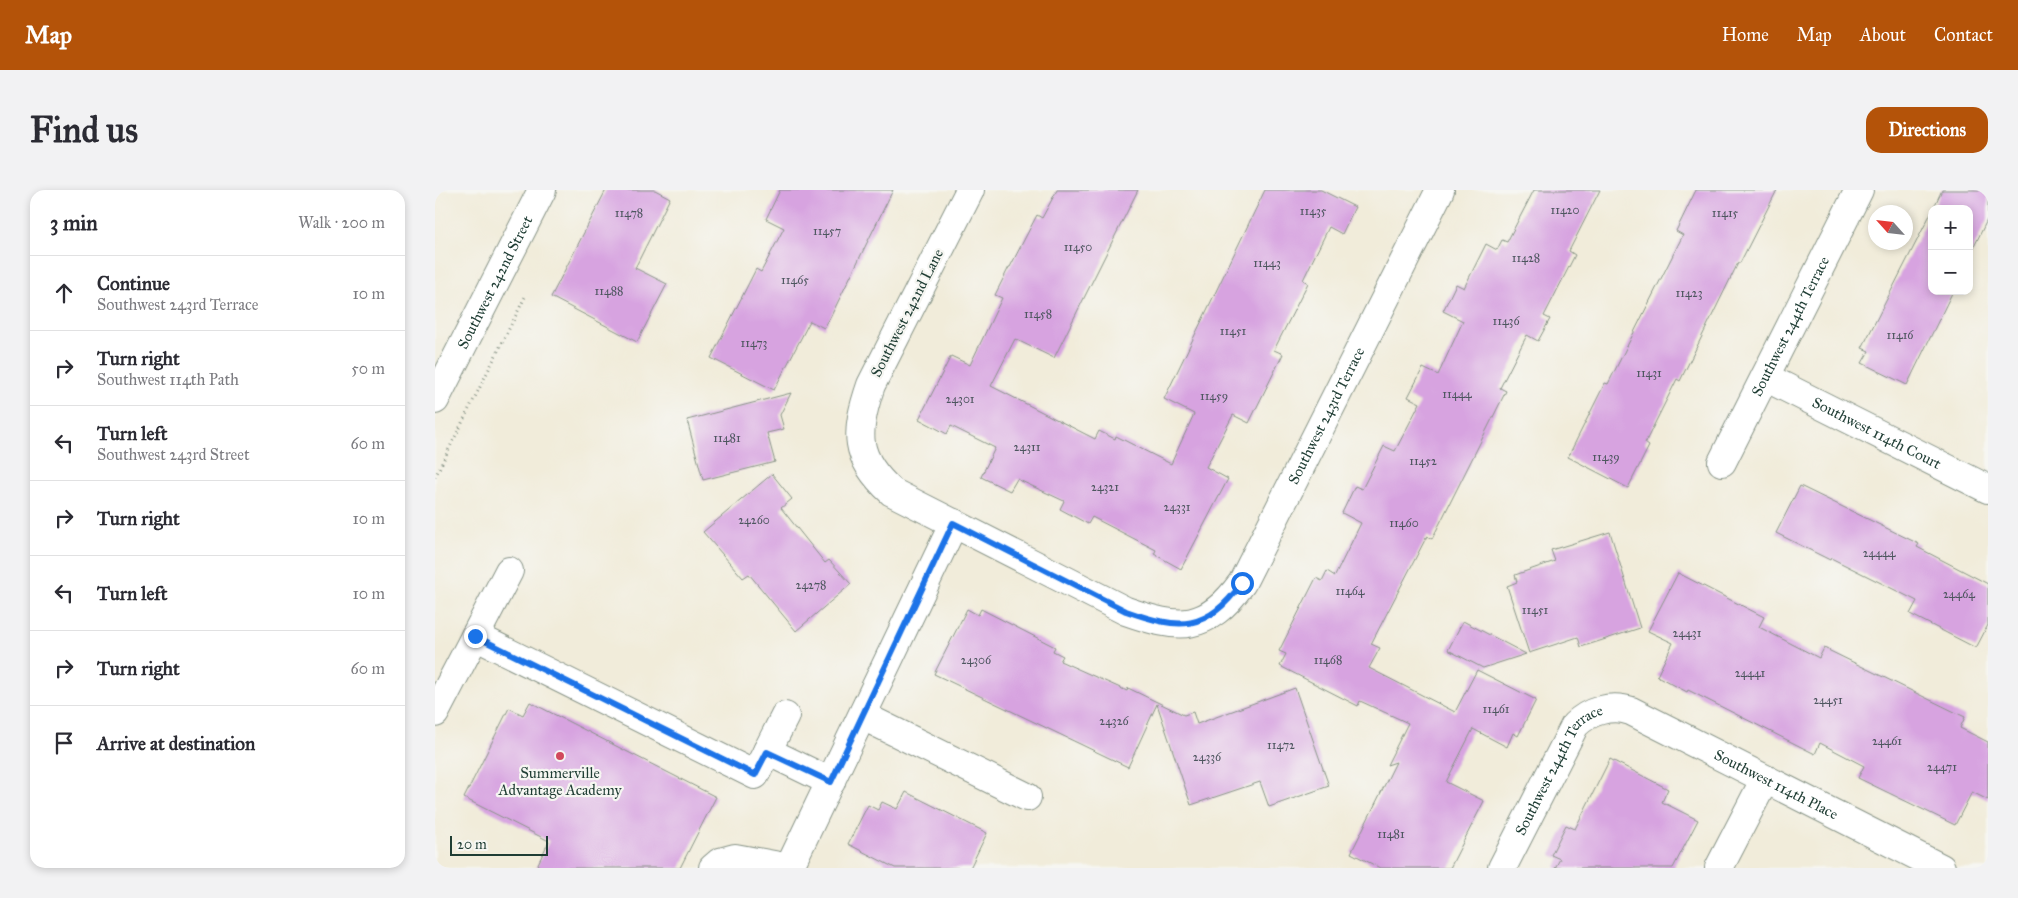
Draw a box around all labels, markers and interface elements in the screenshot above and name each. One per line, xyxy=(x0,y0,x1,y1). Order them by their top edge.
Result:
text: Map xyxy=(25,20,72,50)
text: Home xyxy=(1722,24,1769,46)
text: Map xyxy=(1797,24,1832,46)
text: About xyxy=(1860,24,1906,46)
text: Contact xyxy=(1934,24,1993,46)
button: Directions xyxy=(1866,107,1988,153)
text: Find us xyxy=(30,109,138,152)
house number: 11420 xyxy=(1550,203,1580,217)
house number: 11435 xyxy=(1300,204,1327,218)
north arrow xyxy=(1868,205,1913,250)
map controls xyxy=(1928,205,1973,295)
button: + xyxy=(1928,205,1973,250)
house number: 11478 xyxy=(615,206,643,220)
house number: 11415 xyxy=(1712,206,1739,220)
text: 3 min xyxy=(50,210,98,236)
street label: Southwest 242nd Street xyxy=(454,212,537,352)
text: Walk · 200 m xyxy=(298,213,385,232)
house number: 11457 xyxy=(813,224,841,238)
house number: 11450 xyxy=(1064,240,1092,254)
street label: Southwest 242nd Lane xyxy=(867,246,947,380)
button: − xyxy=(1928,250,1973,295)
house number: 11428 xyxy=(1512,251,1540,265)
street label: Southwest 244th Terrace xyxy=(1748,253,1833,399)
house number: 11443 xyxy=(1253,256,1281,270)
text: Continue xyxy=(97,272,170,295)
house number: 11465 xyxy=(781,273,809,287)
icon: ahead xyxy=(50,279,78,307)
text: 10 m xyxy=(353,284,385,303)
house number: 11488 xyxy=(595,284,623,298)
house number: 11423 xyxy=(1676,286,1703,300)
text: Southwest 243rd Terrace xyxy=(97,295,258,314)
house number: 11458 xyxy=(1024,307,1052,321)
house number: 11436 xyxy=(1492,314,1520,328)
house number: 11451 xyxy=(1220,324,1247,338)
house number: 11416 xyxy=(1886,328,1914,342)
house number: 11473 xyxy=(741,336,768,350)
street label: Southwest 243rd Terrace xyxy=(1284,344,1368,487)
text: Turn right xyxy=(97,347,180,370)
icon: right xyxy=(50,354,78,382)
text: 50 m xyxy=(351,359,385,378)
house number: 11431 xyxy=(1636,366,1662,380)
text: Southwest 114th Path xyxy=(97,370,239,389)
house number: 11444 xyxy=(1442,387,1472,401)
house number: 11459 xyxy=(1200,389,1228,403)
house number: 24301 xyxy=(945,392,975,406)
street label: Southwest 114th Court xyxy=(1809,393,1945,473)
text: Turn left xyxy=(97,422,167,445)
icon: left xyxy=(50,429,78,457)
house number: 11481 xyxy=(713,431,741,445)
text: 60 m xyxy=(351,434,385,453)
house number: 24311 xyxy=(1014,440,1041,454)
text: Southwest 243rd Street xyxy=(97,445,250,464)
house number: 11439 xyxy=(1592,450,1620,464)
house number: 11452 xyxy=(1409,454,1437,468)
house number: 24321 xyxy=(1091,480,1119,494)
house number: 24331 xyxy=(1164,500,1191,514)
icon: right xyxy=(50,504,78,532)
text: Turn right xyxy=(97,507,180,530)
text: 10 m xyxy=(353,509,385,528)
house number: 24260 xyxy=(738,513,770,527)
house number: 11460 xyxy=(1389,516,1419,530)
house number: 24444 xyxy=(1863,546,1896,560)
route start xyxy=(1231,572,1254,595)
house number: 24278 xyxy=(796,578,826,592)
icon: left xyxy=(50,579,78,607)
text: Turn left xyxy=(97,582,167,605)
text: 10 m xyxy=(353,584,385,603)
house number: 11464 xyxy=(1335,584,1365,598)
house number: 24464 xyxy=(1943,587,1975,601)
house number: 11451 xyxy=(1522,603,1549,617)
route end xyxy=(464,625,487,648)
house number: 24431 xyxy=(1673,626,1702,640)
house number: 24306 xyxy=(961,653,992,667)
house number: 11468 xyxy=(1314,653,1342,667)
icon: right xyxy=(50,654,78,682)
text: Turn right xyxy=(97,657,180,680)
text: 60 m xyxy=(351,659,385,678)
house number: 24441 xyxy=(1735,666,1766,680)
house number: 24451 xyxy=(1813,693,1843,707)
street label: Southwest 244th Terrace xyxy=(1511,701,1605,838)
house number: 11461 xyxy=(1483,702,1510,716)
house number: 24326 xyxy=(1099,714,1130,728)
icon: arrive xyxy=(50,729,78,757)
text: Arrive at destination xyxy=(97,732,255,755)
house number: 24461 xyxy=(1872,734,1902,748)
house number: 11472 xyxy=(1267,738,1295,752)
street label: Southwest 114th Place xyxy=(1711,746,1841,823)
marker: Summerville Advantage Academy xyxy=(554,750,566,762)
house number: 24336 xyxy=(1193,750,1222,764)
house number: 24471 xyxy=(1927,760,1957,774)
place label: Summerville Advantage Academy xyxy=(498,764,622,799)
house number: 11481 xyxy=(1377,827,1405,841)
scale bar xyxy=(450,833,547,856)
text: 20 m xyxy=(457,836,487,853)

